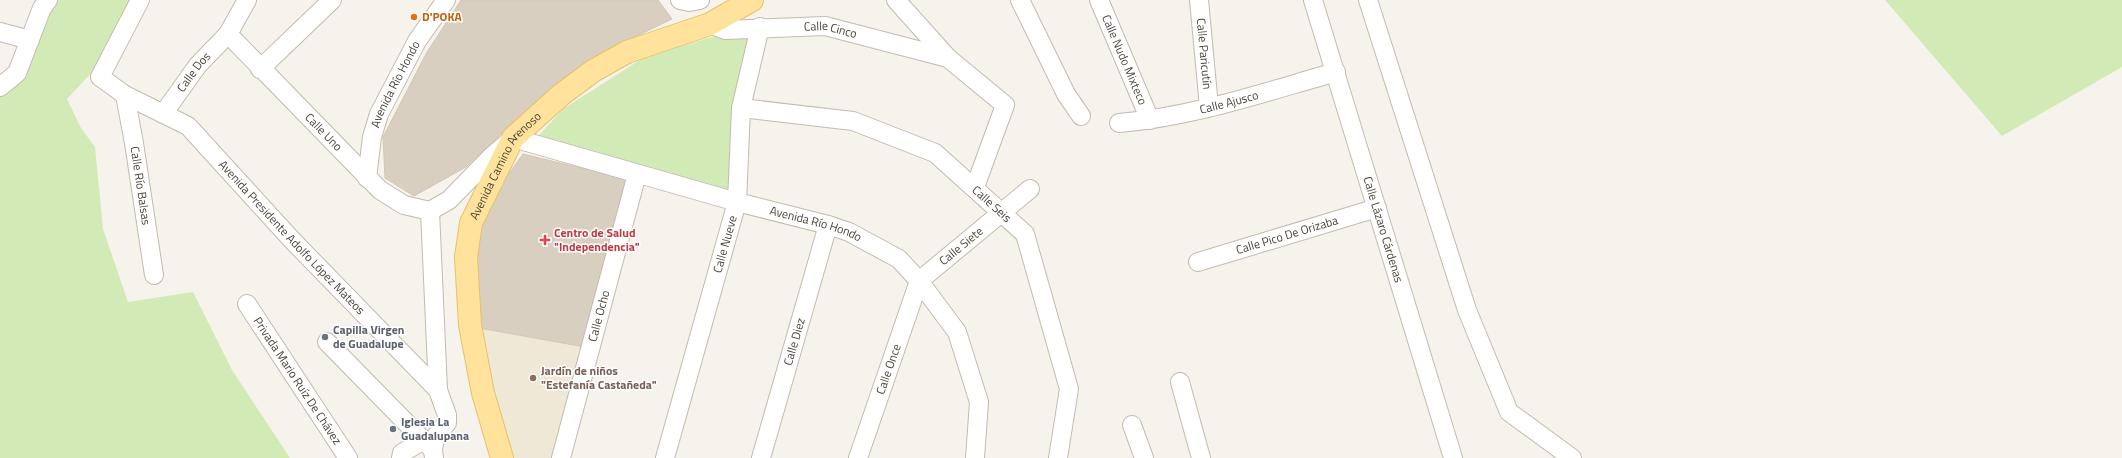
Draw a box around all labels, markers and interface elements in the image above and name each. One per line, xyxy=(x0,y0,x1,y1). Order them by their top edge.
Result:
place label: D'POKA xyxy=(422,7,463,26)
street label: Calle Nudo Mixteco xyxy=(1097,11,1153,108)
marker: D'POKA xyxy=(409,12,419,22)
street label: Calle Cinco xyxy=(803,16,859,43)
street label: Calle Paricutín xyxy=(1192,17,1217,90)
street label: Avenida Río Hondo xyxy=(365,37,425,130)
street label: Calle Dos xyxy=(172,47,215,96)
street label: Calle Ajusco xyxy=(1198,85,1260,119)
street label: Avenida Camino Arenoso xyxy=(464,107,545,223)
street label: Calle Uno xyxy=(301,108,347,155)
street label: Calle Río Balsas xyxy=(126,145,156,227)
street label: Avenida Presidente Adolfo López Mateos xyxy=(214,155,370,319)
street label: Calle Lázaro Cárdenas xyxy=(1358,174,1409,285)
street label: Calle Seis xyxy=(968,181,1016,227)
street label: Avenida Río Hondo xyxy=(768,201,866,246)
street label: Calle Pico De Orizaba xyxy=(1234,210,1340,259)
street label: Calle Nueve xyxy=(707,213,742,275)
street label: Calle Siete xyxy=(935,222,987,270)
place label: Centro de Salud "Independencia" xyxy=(554,223,640,256)
marker: Centro de Salud "Independencia" xyxy=(539,234,551,246)
street label: Calle Ocho xyxy=(583,288,615,344)
street label: Privada Mario Ruíz De Chávez xyxy=(249,313,347,448)
street label: Calle Diez xyxy=(778,316,810,368)
place label: Capilla Virgen de Guadalupe xyxy=(333,320,405,353)
marker: Capilla Virgen de Guadalupe xyxy=(320,332,330,342)
street label: Calle Once xyxy=(871,341,906,397)
place label: Jardín de niños "Estefanía Castañeda" xyxy=(541,361,657,394)
marker: Jardín de niños "Estefanía Castañeda" xyxy=(528,373,538,383)
place label: Iglesia La Guadalupana xyxy=(401,412,469,445)
marker: Iglesia La Guadalupana xyxy=(388,424,398,434)

